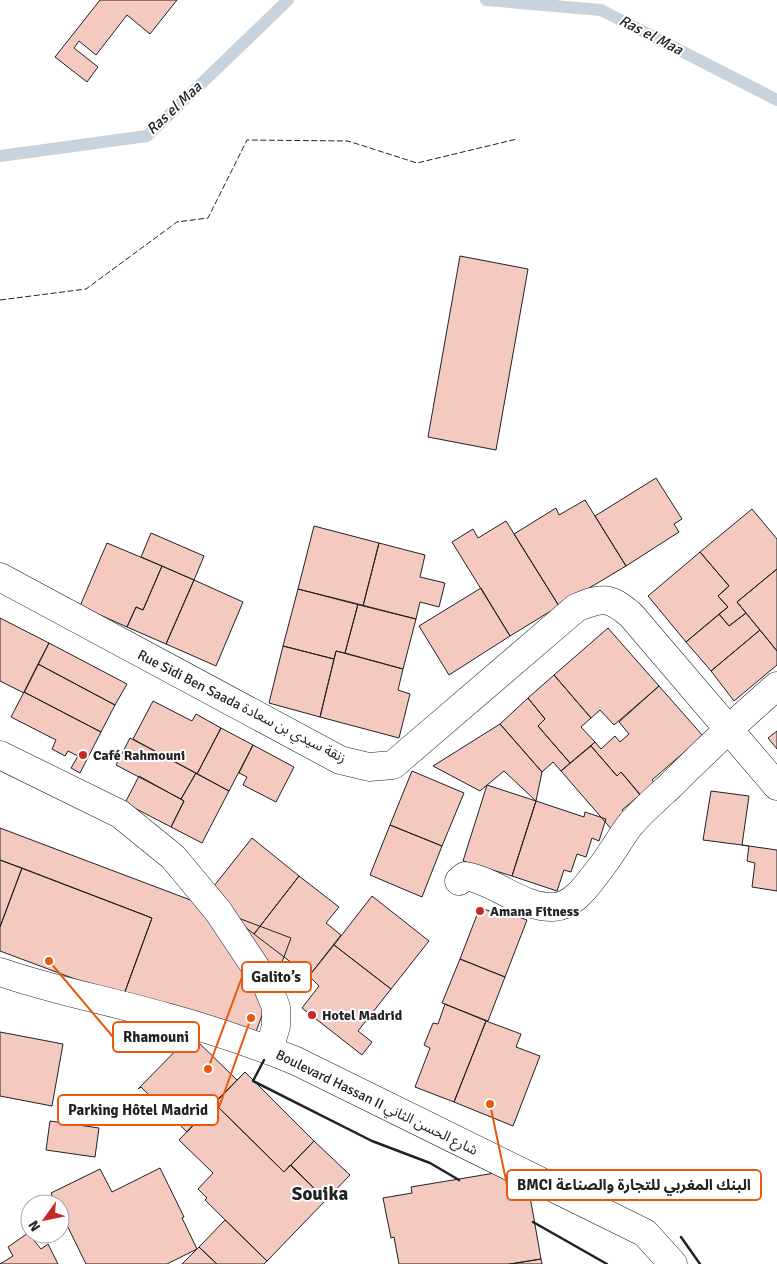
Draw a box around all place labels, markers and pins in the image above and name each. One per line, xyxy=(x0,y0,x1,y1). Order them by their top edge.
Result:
place label: Café Rahmouni xyxy=(93,747,185,764)
marker: Café Rahmouni xyxy=(77,749,89,761)
place label: Amana Fitness xyxy=(490,903,579,920)
marker: Amana Fitness xyxy=(474,905,486,917)
callout: Galito’s xyxy=(242,962,311,992)
place label: Hotel Madrid xyxy=(322,1007,403,1024)
marker: Hotel Madrid xyxy=(306,1009,318,1021)
callout: Rhamouni xyxy=(113,1022,199,1052)
callout: Parking Hôtel Madrid xyxy=(58,1095,218,1125)
callout: BMCI البنك المغربي للتجارة والصناعة xyxy=(507,1170,761,1200)

